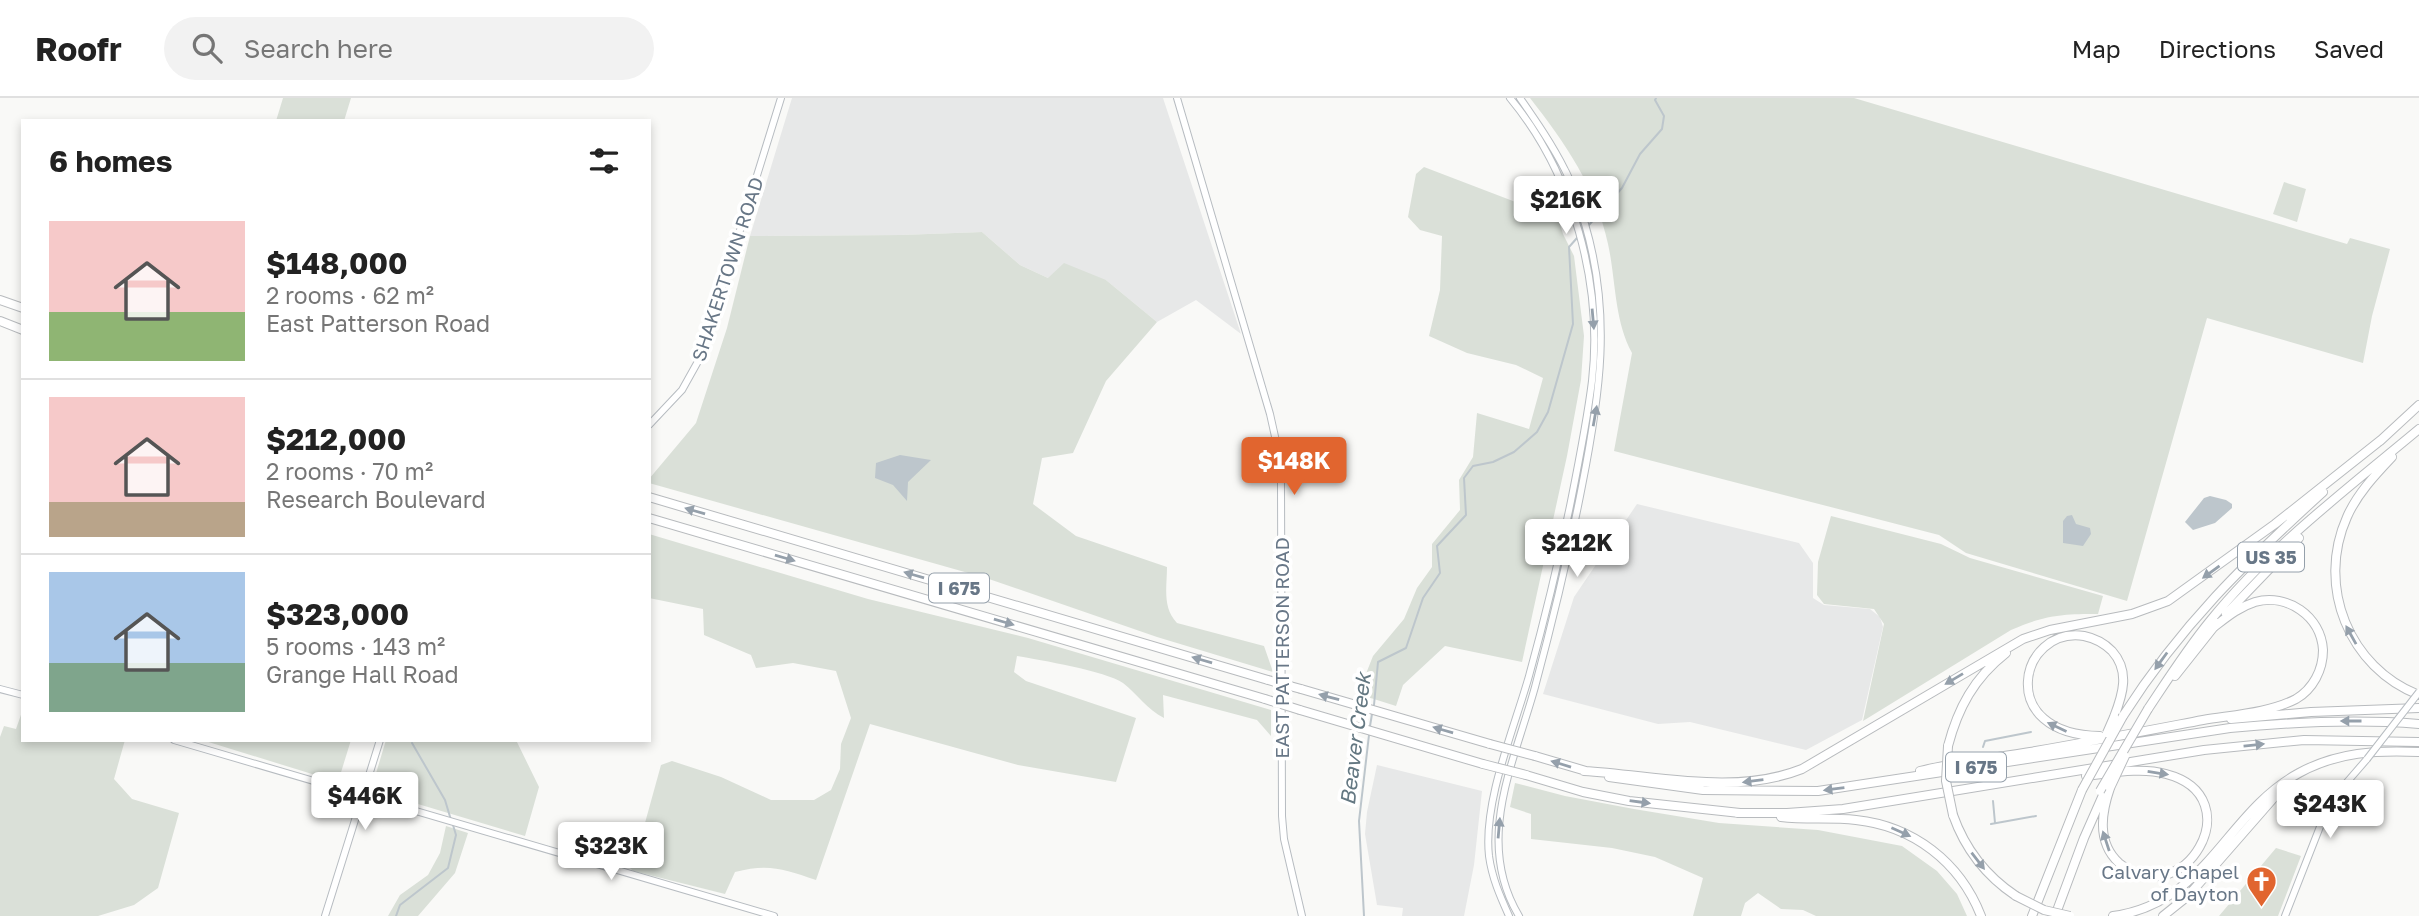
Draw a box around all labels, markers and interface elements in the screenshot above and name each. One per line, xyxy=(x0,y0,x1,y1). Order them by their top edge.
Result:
search box xyxy=(164,17,654,80)
text: Roofr xyxy=(35,29,122,68)
icon: search xyxy=(188,29,226,67)
text: Search here xyxy=(244,33,393,64)
text: Map xyxy=(2072,34,2121,63)
text: Directions xyxy=(2159,34,2276,63)
text: Saved xyxy=(2314,34,2384,63)
icon: filters xyxy=(585,142,623,180)
text: 6 homes xyxy=(49,143,172,179)
street label: SHAKERTOWN ROAD xyxy=(686,174,768,364)
pin: $216K xyxy=(1517,176,1615,236)
text: $216K xyxy=(1530,185,1602,213)
text: $148,000 xyxy=(266,245,408,281)
icon: home xyxy=(105,249,189,333)
text: 2 rooms · 62 m² xyxy=(266,281,434,309)
one-way arrow xyxy=(1588,308,1599,330)
text: East Patterson Road xyxy=(266,309,490,337)
one-way arrow xyxy=(1590,405,1601,427)
text: $212,000 xyxy=(266,421,406,457)
icon: home xyxy=(105,425,189,509)
pin: $148K xyxy=(1245,438,1343,497)
text: $148K xyxy=(1257,446,1331,474)
text: 2 rooms · 70 m² xyxy=(266,457,433,485)
text: Research Boulevard xyxy=(266,485,486,513)
one-way arrow xyxy=(685,505,706,515)
pin: $212K xyxy=(1528,519,1626,579)
text: $212K xyxy=(1541,528,1613,556)
street label: EAST PATTERSON ROAD xyxy=(1270,537,1293,759)
road number: US 35 xyxy=(2238,542,2304,572)
one-way arrow xyxy=(775,554,796,564)
one-way arrow xyxy=(2202,564,2220,578)
one-way arrow xyxy=(903,570,924,580)
road number: I 675 xyxy=(929,574,989,602)
text: $323,000 xyxy=(266,596,409,632)
icon: home xyxy=(105,600,189,684)
one-way arrow xyxy=(993,618,1014,628)
one-way arrow xyxy=(2345,626,2357,645)
text: 5 rooms · 143 m² xyxy=(266,632,445,660)
one-way arrow xyxy=(2154,652,2168,670)
one-way arrow xyxy=(1192,655,1213,665)
text: Grange Hall Road xyxy=(266,660,459,688)
water label: Beaver Creek xyxy=(1334,669,1376,807)
one-way arrow xyxy=(1945,673,1964,686)
one-way arrow xyxy=(1318,691,1339,701)
one-way arrow xyxy=(2340,715,2362,727)
one-way arrow xyxy=(2047,722,2067,733)
one-way arrow xyxy=(1432,724,1454,735)
one-way arrow xyxy=(2243,739,2265,750)
road number: I 675 xyxy=(1946,752,2006,782)
one-way arrow xyxy=(1550,758,1571,768)
one-way arrow xyxy=(2147,768,2169,779)
pin: $446K xyxy=(316,772,414,832)
one-way arrow xyxy=(1742,775,1764,786)
pin: $243K xyxy=(2281,780,2379,840)
text: $446K xyxy=(327,781,403,809)
one-way arrow xyxy=(1823,783,1845,794)
text: $243K xyxy=(2293,789,2367,817)
one-way arrow xyxy=(1629,797,1651,808)
one-way arrow xyxy=(1494,816,1505,838)
pin: $323K xyxy=(562,822,660,882)
one-way arrow xyxy=(1891,826,1911,838)
text: $323K xyxy=(574,831,648,859)
one-way arrow xyxy=(2101,831,2111,852)
one-way arrow xyxy=(1970,851,1985,869)
place label: Calvary Chapel of Dayton xyxy=(2101,860,2239,905)
church icon: Calvary Chapel of Dayton xyxy=(2245,865,2279,909)

